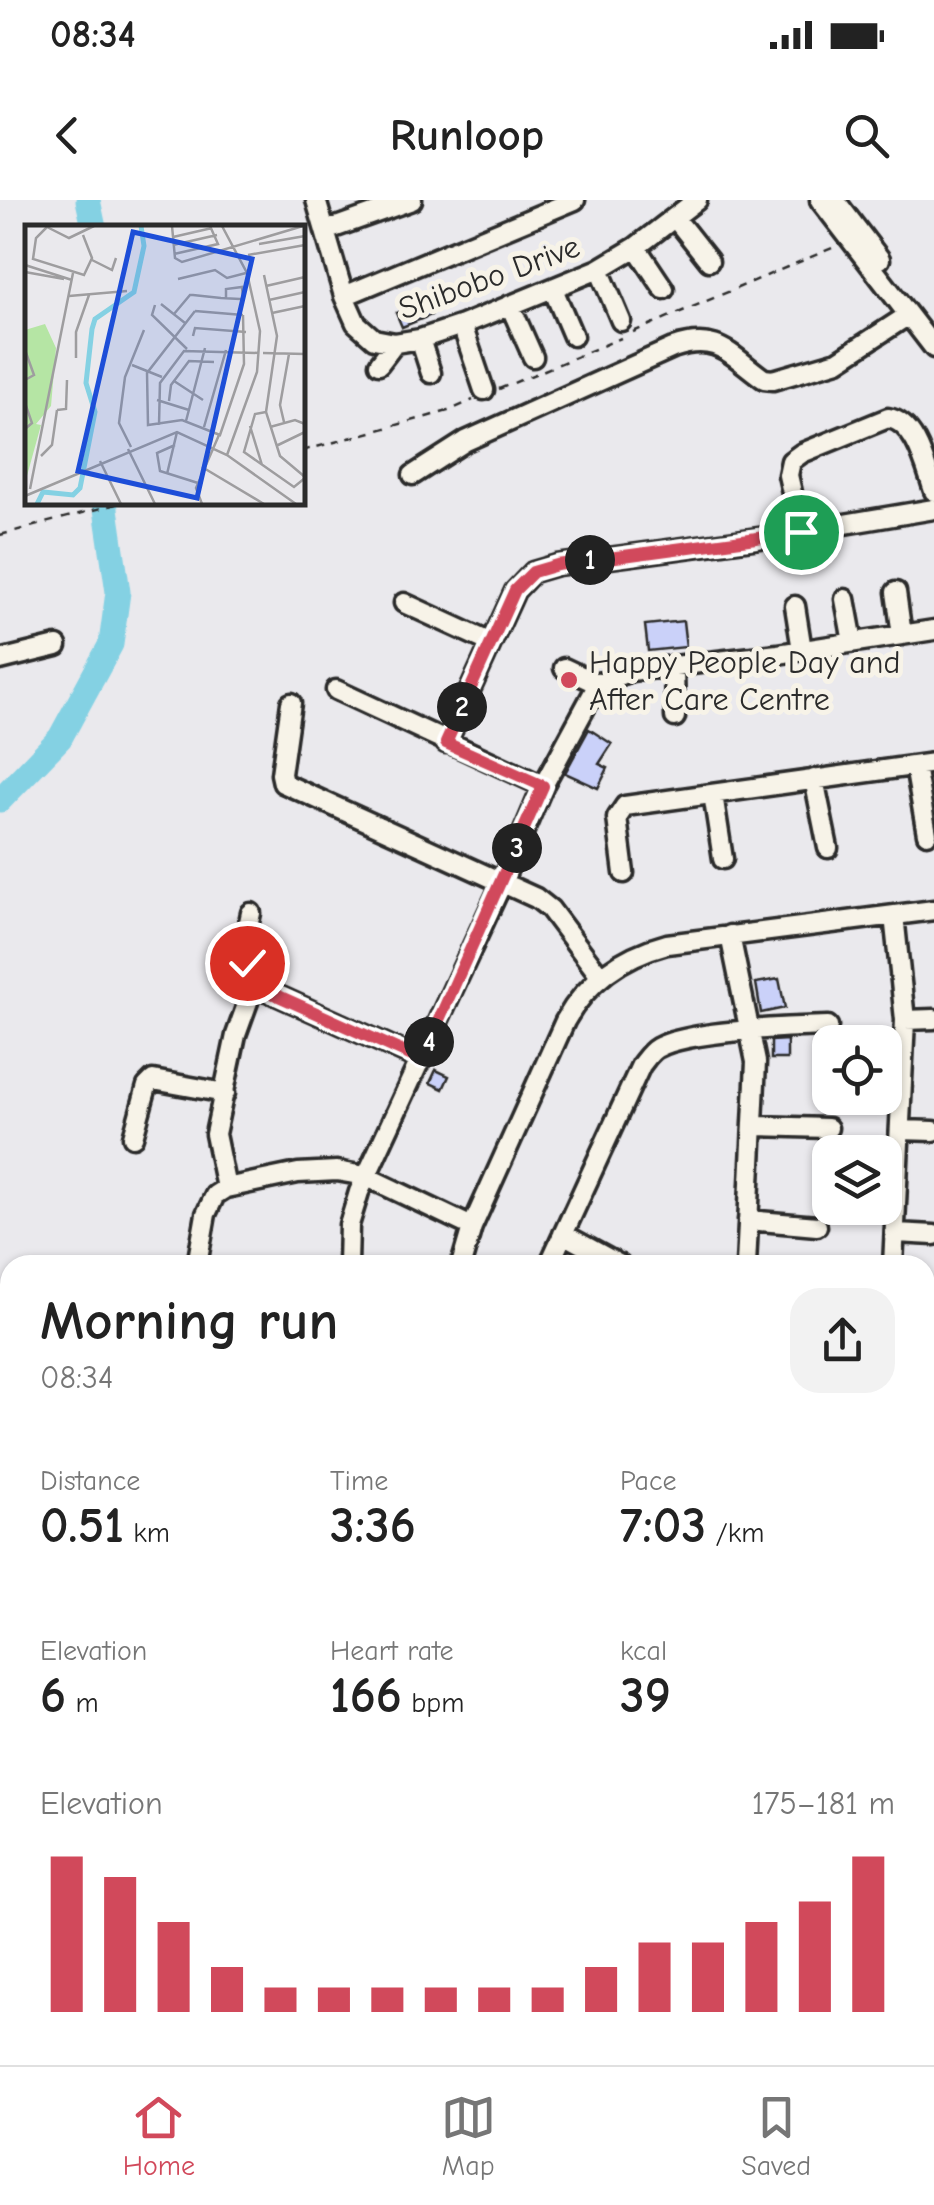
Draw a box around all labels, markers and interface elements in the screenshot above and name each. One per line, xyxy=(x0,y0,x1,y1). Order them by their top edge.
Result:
text: 08:34 xyxy=(50,13,136,57)
icon: back xyxy=(40,108,95,163)
icon: search xyxy=(839,108,894,163)
text: Runloop xyxy=(390,109,544,161)
inset map xyxy=(25,225,305,505)
street label: Shibobo Drive xyxy=(394,228,585,327)
pin xyxy=(759,490,844,575)
icon: arrive xyxy=(774,505,829,560)
pin: 1 xyxy=(565,535,615,585)
text: 1 xyxy=(584,544,596,576)
place label: Happy People Day and After Care Centre xyxy=(589,644,901,718)
marker: Happy People Day and After Care Centre xyxy=(558,669,580,691)
pin: 2 xyxy=(437,682,487,732)
text: 2 xyxy=(455,691,469,723)
pin: 3 xyxy=(492,823,542,873)
text: 3 xyxy=(510,832,524,864)
pin xyxy=(205,921,290,1006)
icon: check xyxy=(220,936,275,991)
pin: 4 xyxy=(404,1017,454,1067)
map controls xyxy=(812,1025,902,1225)
button: locate xyxy=(812,1025,902,1115)
text: 4 xyxy=(422,1026,436,1058)
button: layers xyxy=(812,1135,902,1225)
button: share xyxy=(790,1288,895,1393)
text: Morning run xyxy=(40,1289,338,1353)
text: 08:34 xyxy=(40,1359,113,1396)
text: Distance xyxy=(40,1465,140,1497)
text: Time xyxy=(330,1465,388,1497)
text: Pace xyxy=(620,1465,676,1497)
text: 0.51 xyxy=(40,1497,124,1555)
text: 3:36 xyxy=(330,1497,416,1555)
text: 7:03 xyxy=(620,1497,706,1555)
text: km xyxy=(124,1517,170,1549)
text: /km xyxy=(706,1517,764,1549)
text: Elevation xyxy=(40,1635,147,1667)
text: Heart rate xyxy=(330,1635,453,1667)
text: kcal xyxy=(620,1635,667,1667)
text: 6 xyxy=(40,1667,66,1725)
text: 166 xyxy=(330,1667,402,1725)
text: 39 xyxy=(620,1667,671,1725)
text: m xyxy=(66,1687,99,1719)
text: bpm xyxy=(402,1687,464,1719)
text: Elevation xyxy=(40,1785,163,1822)
text: 175–181 m xyxy=(752,1785,895,1822)
tab: Home xyxy=(123,2090,195,2182)
tab: Map xyxy=(441,2090,496,2182)
tab: Saved xyxy=(741,2090,811,2182)

